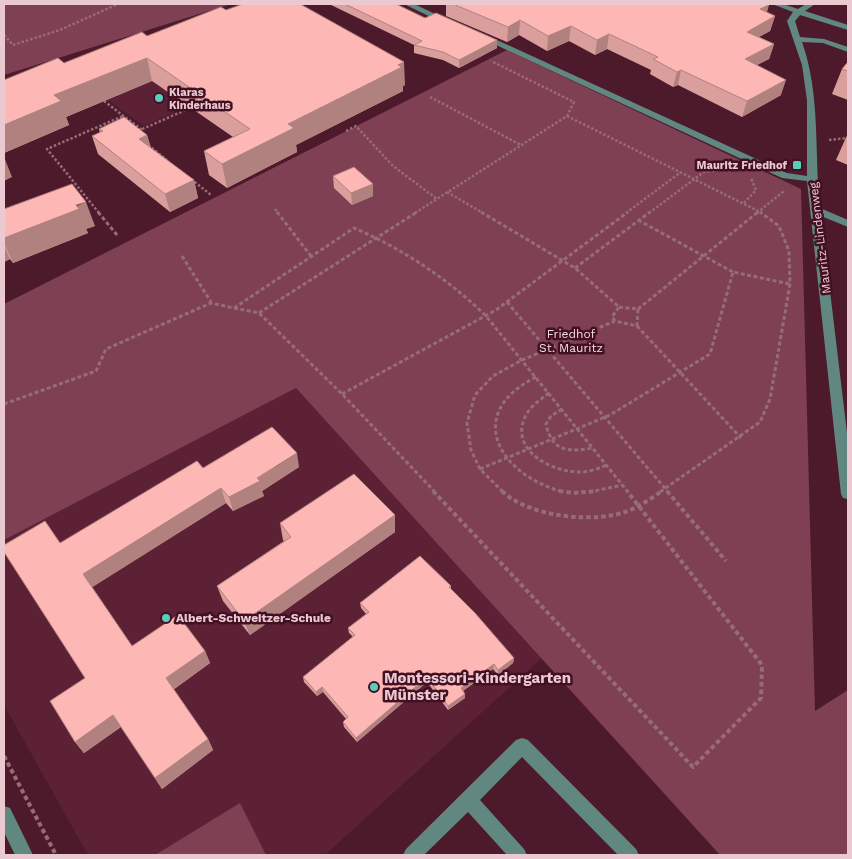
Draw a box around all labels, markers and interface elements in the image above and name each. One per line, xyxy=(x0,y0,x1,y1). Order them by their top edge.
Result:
place label: Klaras Kinderhaus xyxy=(169,86,231,112)
marker: Klaras Kinderhaus xyxy=(153,92,165,104)
place label: Mauritz Friedhof xyxy=(697,159,787,172)
marker: Mauritz Friedhof xyxy=(791,159,803,171)
street label: Mauritz-Lindenweg xyxy=(806,181,834,295)
park label: Friedhof St. Mauritz xyxy=(539,327,603,355)
place label: Albert-Schweitzer-Schule xyxy=(176,611,331,625)
marker: Albert-Schweitzer-Schule xyxy=(160,612,172,624)
place label: Montessori-Kindergarten Münster xyxy=(384,669,571,704)
marker: Montessori-Kindergarten Münster xyxy=(368,681,380,693)

